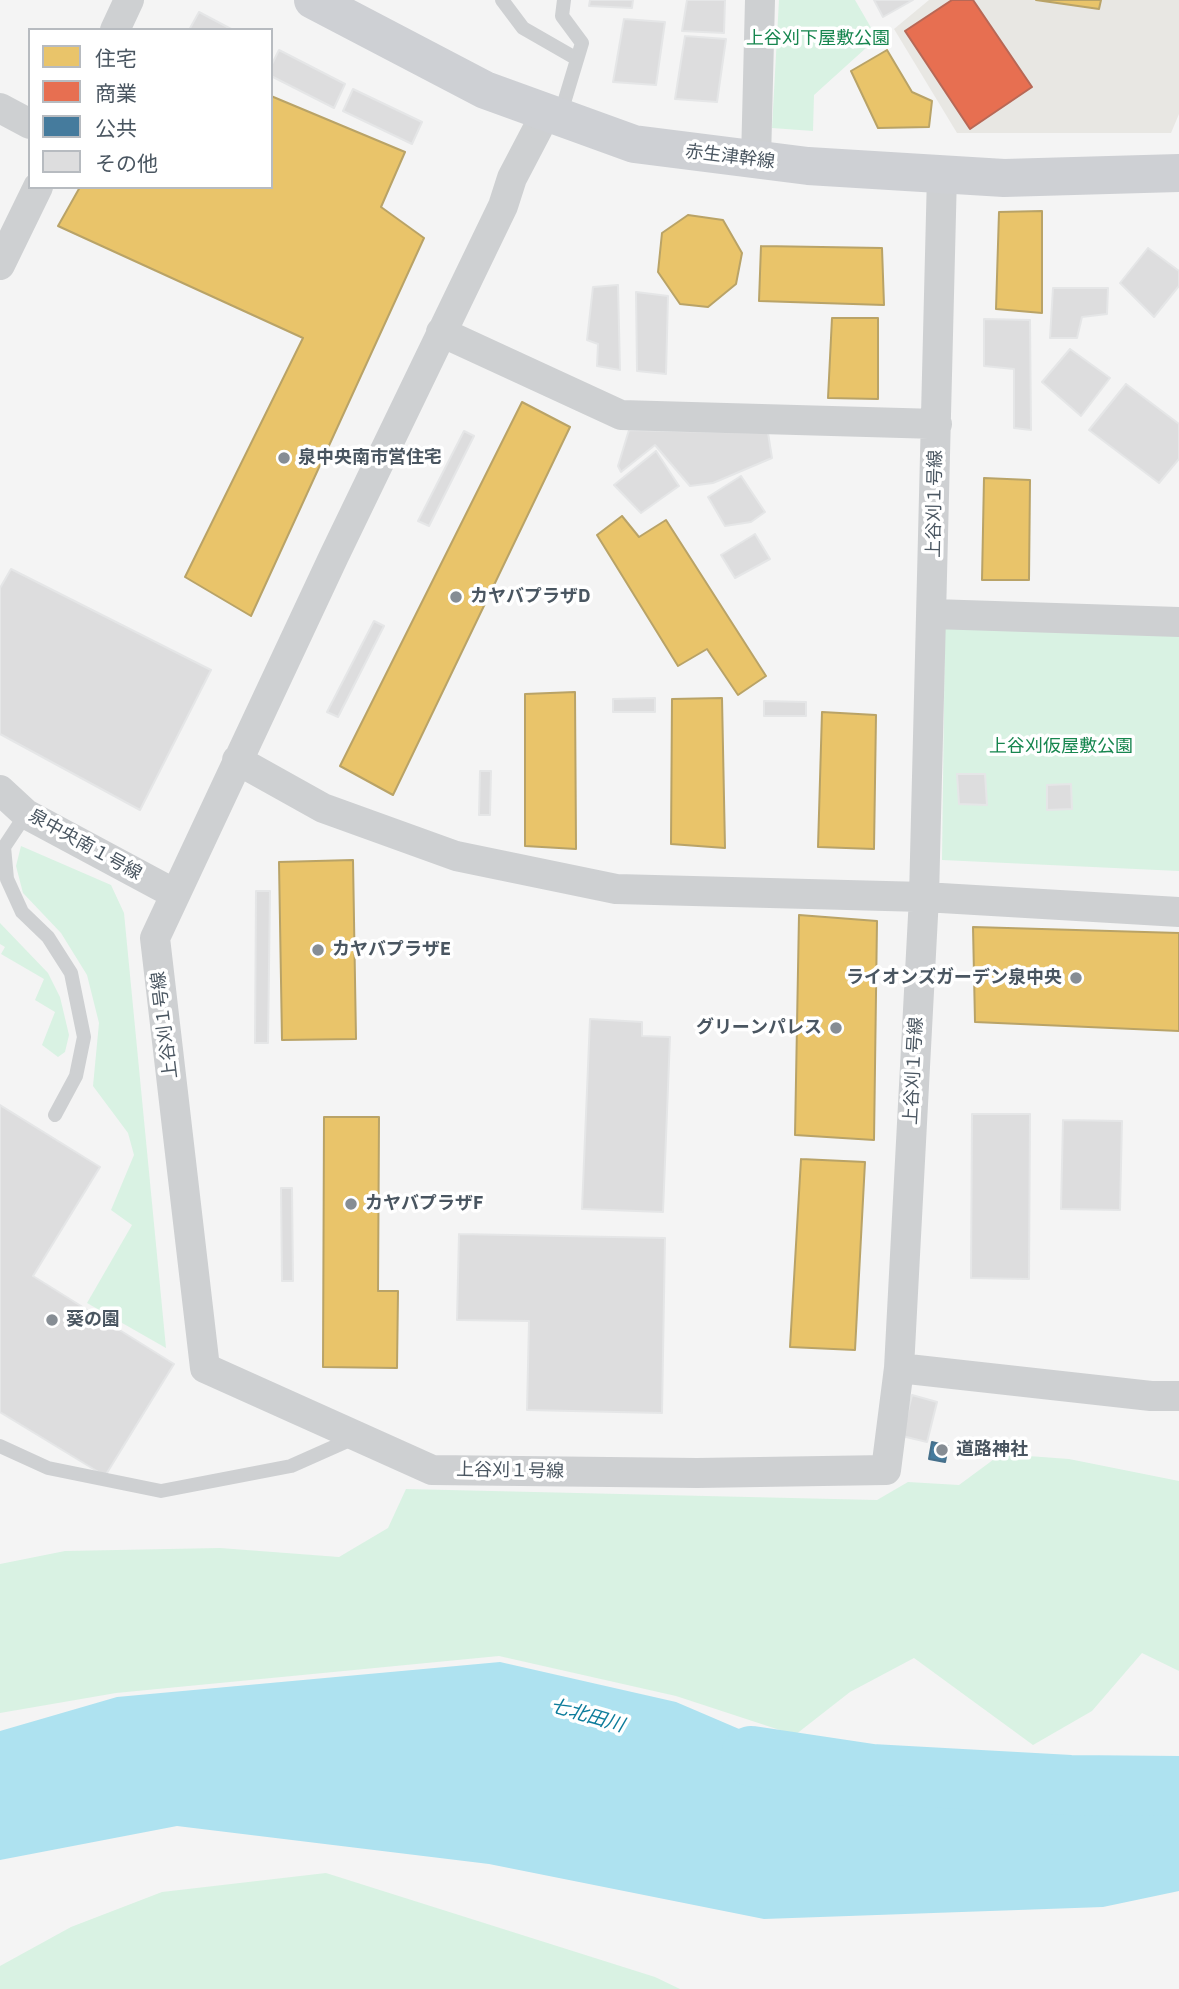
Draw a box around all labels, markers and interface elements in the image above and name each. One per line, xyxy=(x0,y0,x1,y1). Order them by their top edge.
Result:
legend xyxy=(28,28,273,189)
park label: 上谷刈下屋敷公園 xyxy=(746,28,890,50)
text: 住宅 xyxy=(95,44,137,72)
text: 商業 xyxy=(95,79,137,107)
text: 公共 xyxy=(95,114,137,142)
street label: 赤生津幹線 xyxy=(684,141,776,173)
text: その他 xyxy=(95,149,158,177)
place label: 泉中央南市営住宅 xyxy=(298,447,442,469)
marker: 泉中央南市営住宅 xyxy=(276,450,292,466)
street label: 上谷刈１号線 xyxy=(923,450,947,558)
place label: カヤバプラザD xyxy=(470,586,591,608)
marker: カヤバプラザD xyxy=(448,589,464,605)
park label: 上谷刈仮屋敷公園 xyxy=(989,736,1133,758)
street label: 泉中央南１号線 xyxy=(25,805,145,885)
place label: カヤバプラザE xyxy=(332,939,451,961)
marker: カヤバプラザE xyxy=(310,942,326,958)
place label: ライオンズガーデン泉中央 xyxy=(846,967,1062,989)
street label: 上谷刈１号線 xyxy=(148,970,182,1080)
marker: ライオンズガーデン泉中央 xyxy=(1068,970,1084,986)
place label: グリーンパレス xyxy=(696,1017,822,1039)
street label: 上谷刈１号線 xyxy=(900,1017,928,1125)
marker: グリーンパレス xyxy=(828,1020,844,1036)
place label: カヤバプラザF xyxy=(365,1193,484,1215)
marker: カヤバプラザF xyxy=(343,1196,359,1212)
place label: 葵の園 xyxy=(66,1309,120,1331)
marker: 葵の園 xyxy=(44,1312,60,1328)
place label: 道路神社 xyxy=(956,1439,1028,1461)
marker: 道路神社 xyxy=(934,1442,950,1458)
street label: 上谷刈１号線 xyxy=(456,1459,564,1483)
water label: 七北田川 xyxy=(547,1695,627,1737)

